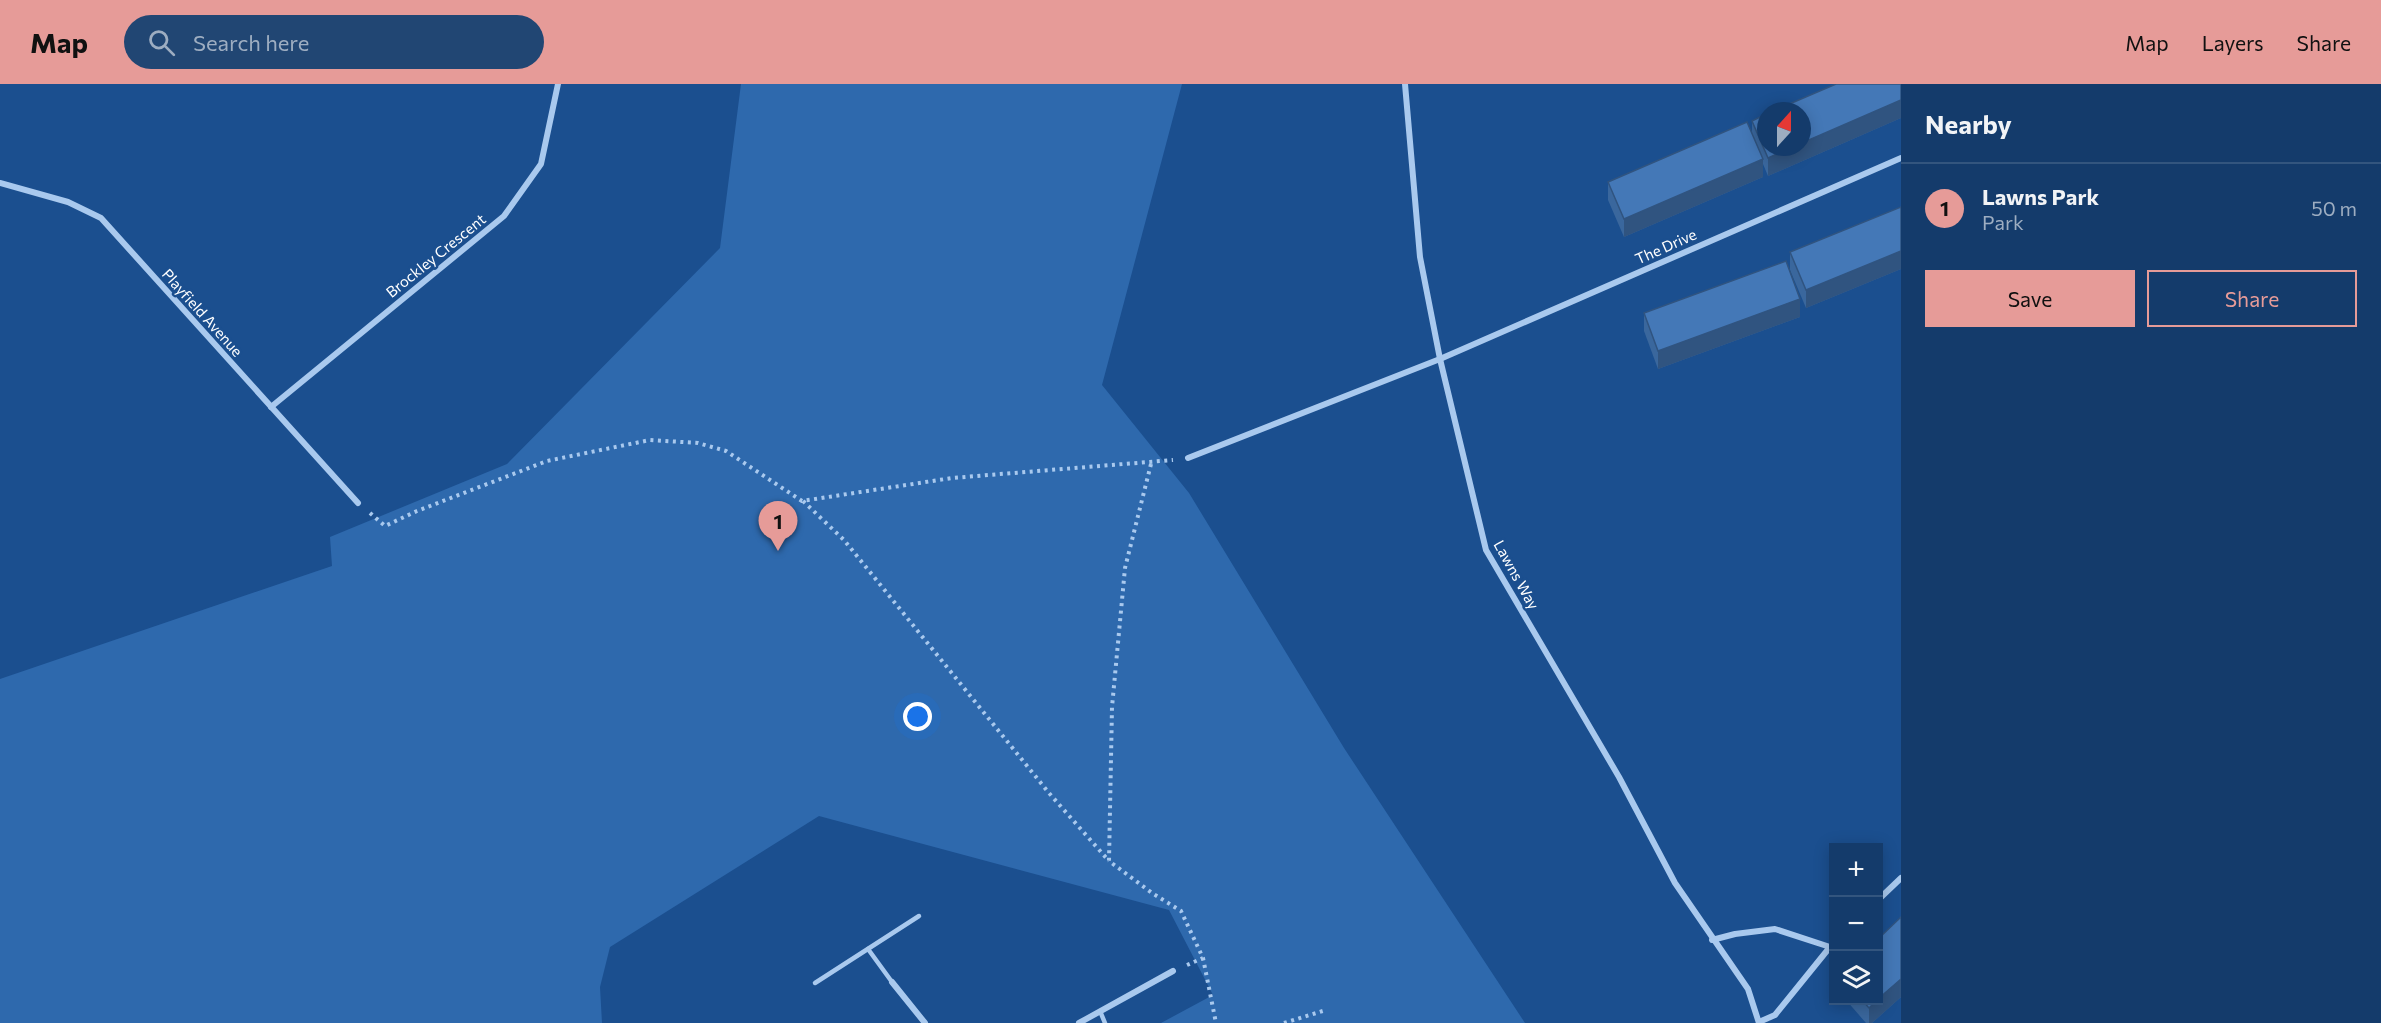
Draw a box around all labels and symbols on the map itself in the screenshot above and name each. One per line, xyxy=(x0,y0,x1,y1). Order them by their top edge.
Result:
north arrow xyxy=(1757,102,1811,156)
street label: Brockley Crescent xyxy=(382,210,489,301)
street label: The Drive xyxy=(1632,225,1699,268)
street label: Playfield Avenue xyxy=(159,265,247,360)
pin: 1 xyxy=(758,502,798,551)
street label: Lawns Way xyxy=(1490,537,1543,613)
your location xyxy=(903,702,932,731)

